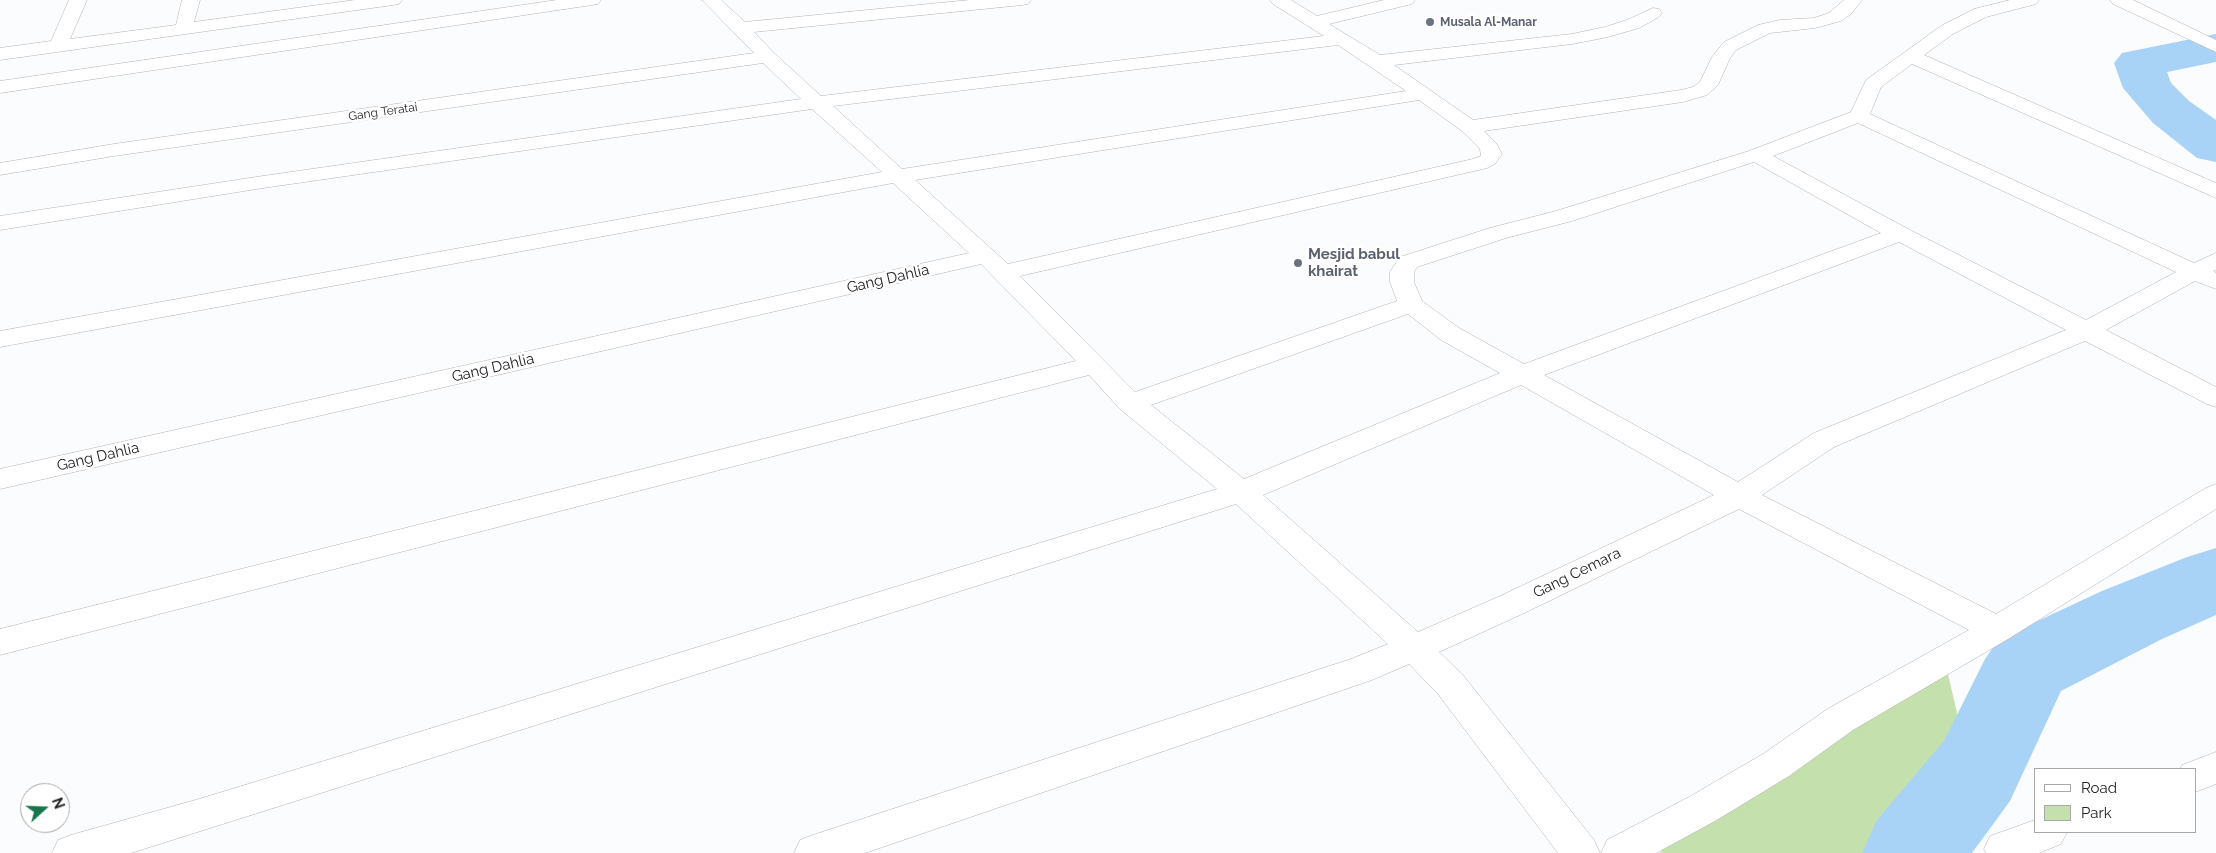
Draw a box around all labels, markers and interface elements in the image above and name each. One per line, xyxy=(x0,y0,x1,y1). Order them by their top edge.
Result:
place label: Musala Al-Manar xyxy=(1440,15,1537,29)
marker: Musala Al-Manar xyxy=(1424,16,1436,28)
street label: Gang Teratai xyxy=(348,100,418,124)
place label: Mesjid babul khairat xyxy=(1308,245,1400,280)
marker: Mesjid babul khairat xyxy=(1292,257,1304,269)
street label: Gang Dahlia xyxy=(845,261,931,297)
street label: Gang Dahlia xyxy=(450,350,536,386)
street label: Gang Dahlia xyxy=(55,439,141,475)
street label: Gang Cemara xyxy=(1530,544,1624,602)
legend xyxy=(2034,768,2196,833)
text: Road xyxy=(2081,779,2117,797)
north arrow xyxy=(20,783,70,833)
text: N xyxy=(49,795,68,811)
text: Park xyxy=(2081,804,2112,822)

